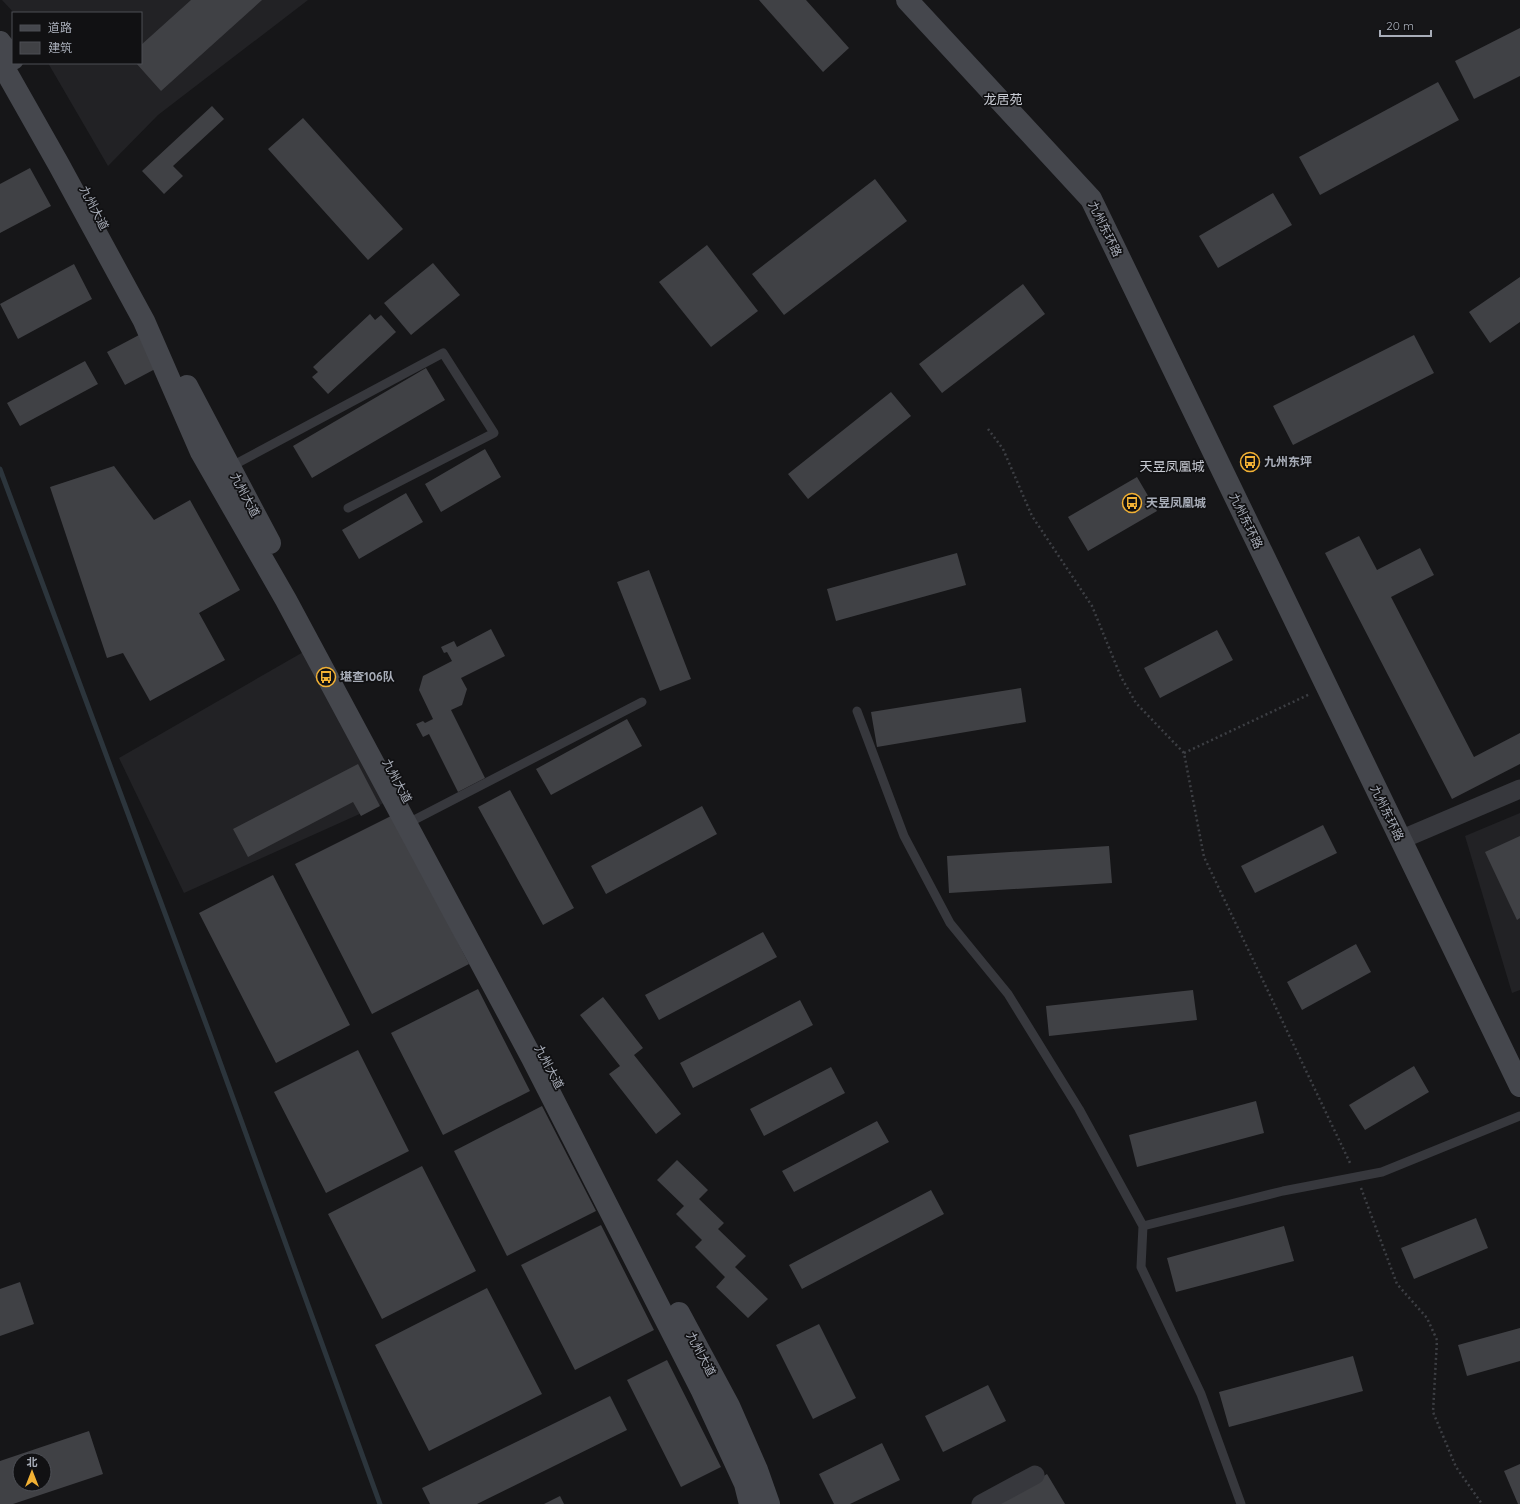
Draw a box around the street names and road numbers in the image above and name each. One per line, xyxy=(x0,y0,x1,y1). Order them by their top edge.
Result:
street label: 九州大道 xyxy=(77,183,112,233)
street label: 九州东环路 xyxy=(1086,199,1125,259)
street label: 九州大道 xyxy=(228,470,263,519)
street label: 九州东环路 xyxy=(1227,491,1266,551)
street label: 九州大道 xyxy=(380,756,415,805)
street label: 九州东环路 xyxy=(1368,783,1407,843)
street label: 九州大道 xyxy=(532,1042,567,1091)
street label: 九州大道 xyxy=(684,1329,719,1378)

